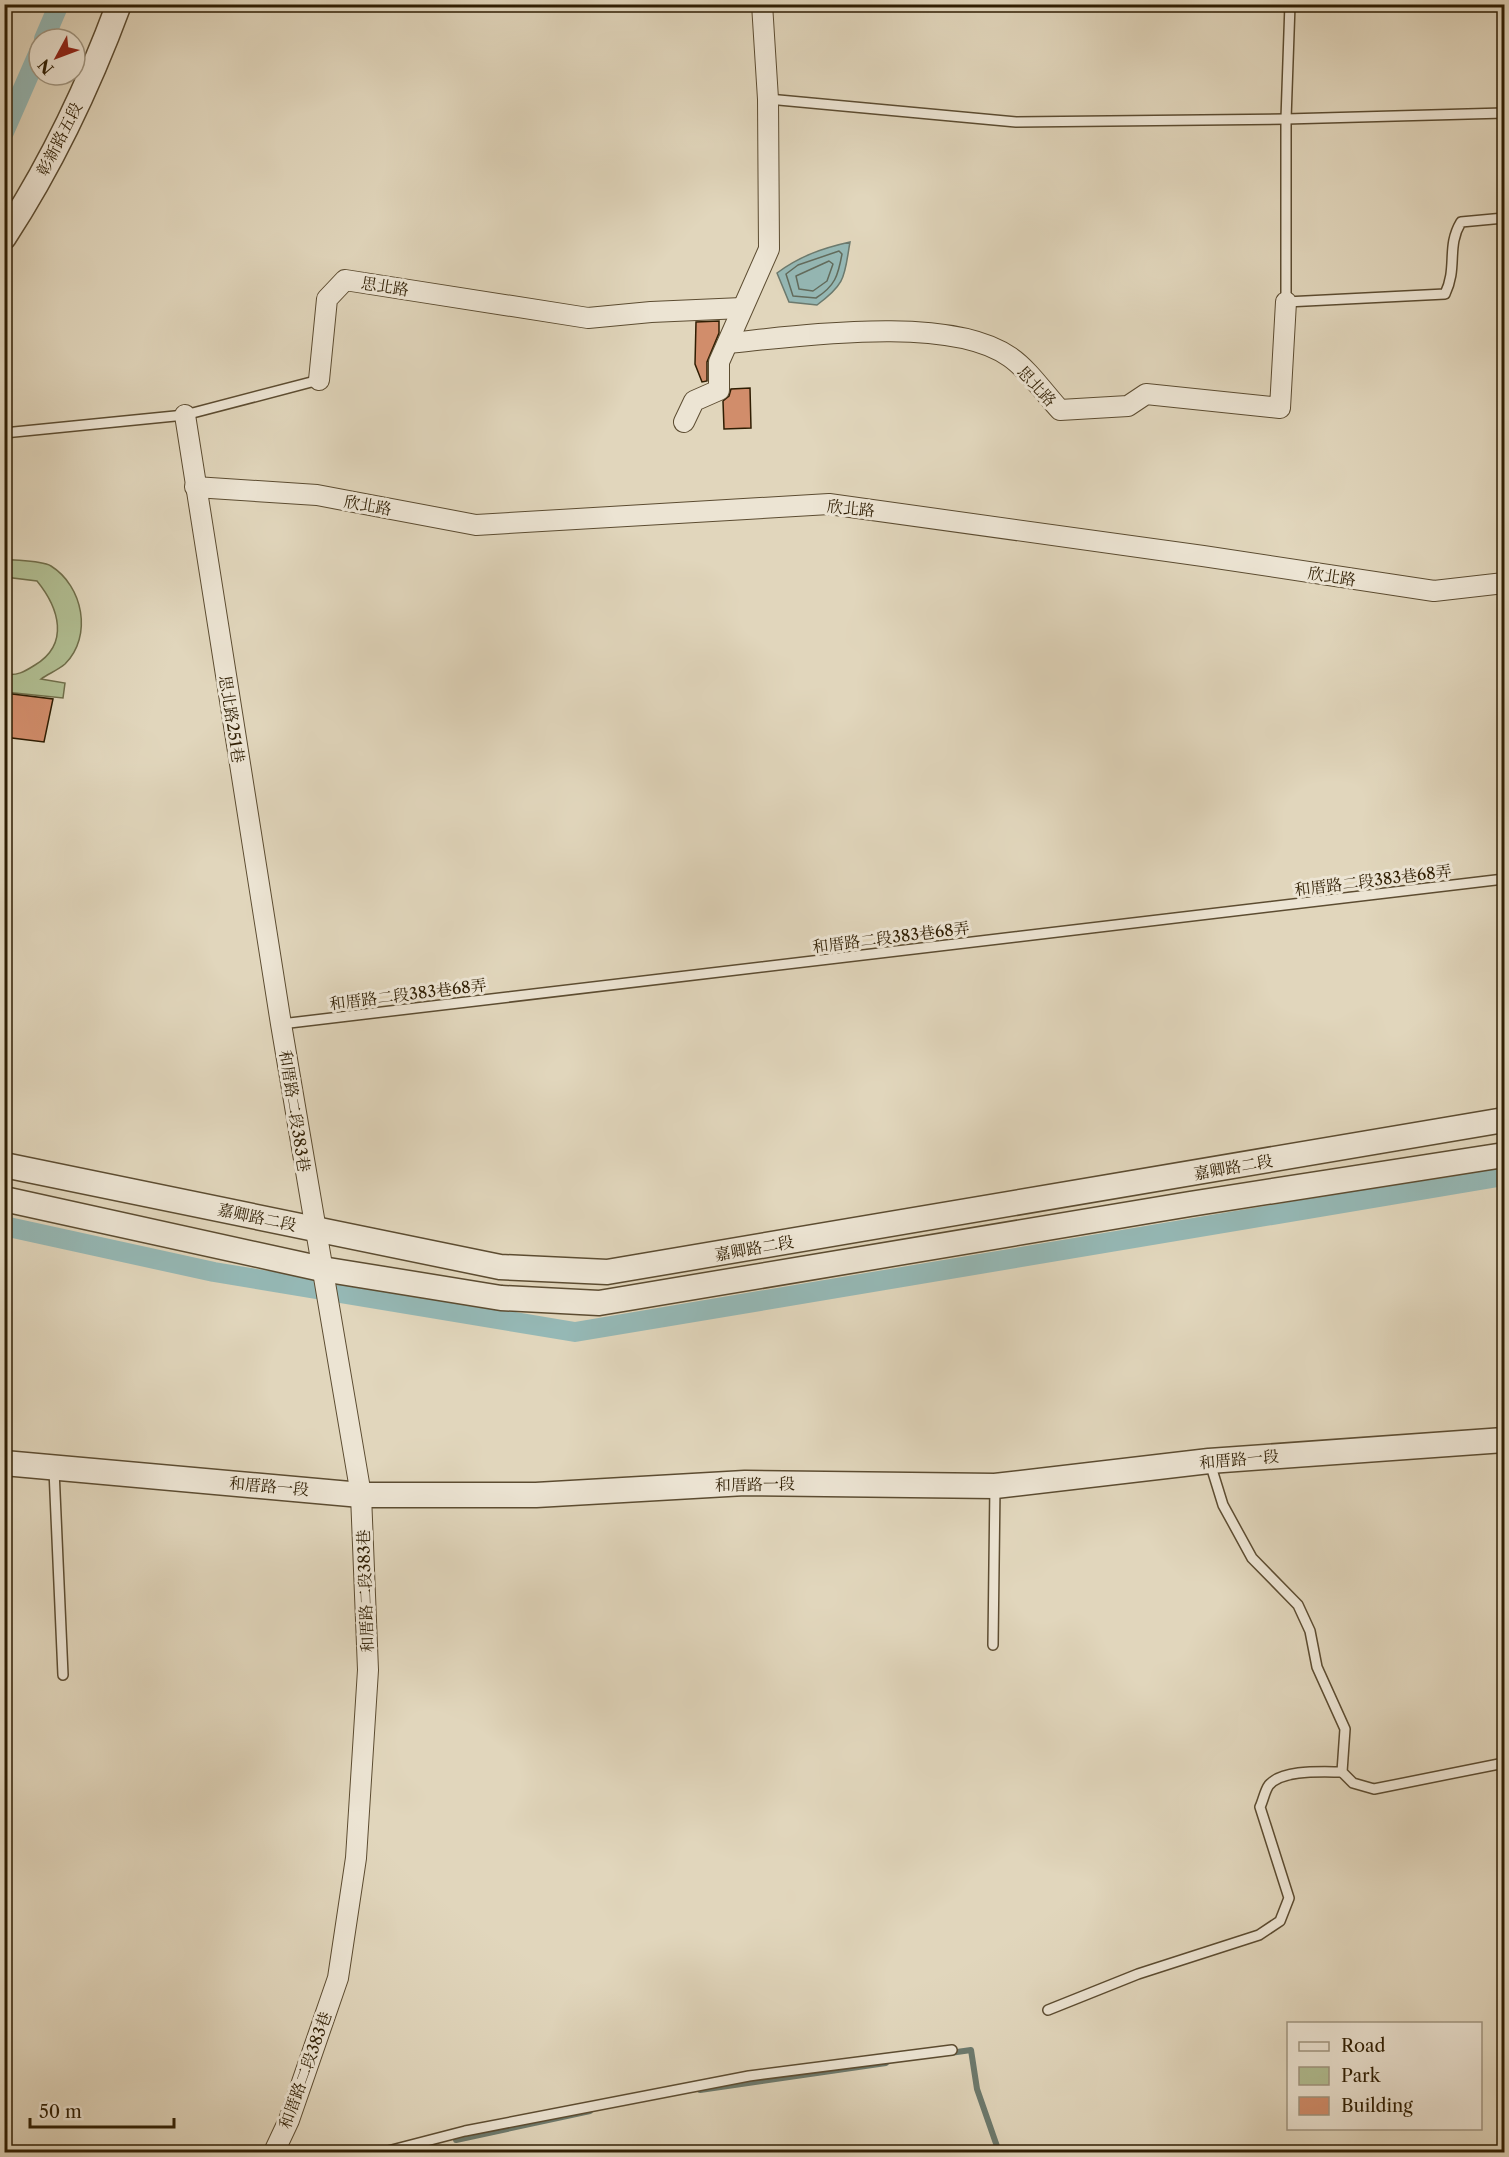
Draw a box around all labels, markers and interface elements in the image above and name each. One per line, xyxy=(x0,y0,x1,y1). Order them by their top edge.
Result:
north arrow xyxy=(27,27,87,87)
text: N xyxy=(34,55,58,79)
street label: 彰新路五段 xyxy=(32,99,86,179)
street label: 思北路 xyxy=(360,272,410,300)
street label: 思北路 xyxy=(1013,362,1061,410)
street label: 欣北路 xyxy=(343,491,393,519)
street label: 欣北路 xyxy=(826,496,876,520)
street label: 欣北路 xyxy=(1307,562,1357,590)
street label: 思北路251巷 xyxy=(215,674,249,764)
street label: 和厝路二段383巷68弄 xyxy=(1293,860,1453,900)
street label: 和厝路二段383巷68弄 xyxy=(811,917,971,957)
street label: 和厝路二段383巷68弄 xyxy=(328,974,488,1014)
street label: 和厝路二段383巷 xyxy=(275,1049,315,1173)
street label: 嘉卿路二段 xyxy=(1192,1150,1274,1184)
street label: 嘉卿路二段 xyxy=(216,1199,298,1235)
street label: 嘉卿路二段 xyxy=(713,1231,795,1265)
street label: 和厝路一段 xyxy=(1198,1446,1280,1472)
street label: 和厝路一段 xyxy=(228,1473,310,1499)
street label: 和厝路一段 xyxy=(715,1473,795,1495)
street label: 和厝路二段383巷 xyxy=(353,1529,377,1653)
street label: 和厝路二段383巷 xyxy=(275,2009,335,2131)
legend xyxy=(1287,2022,1482,2130)
text: Road xyxy=(1341,2035,1386,2057)
text: Park xyxy=(1341,2065,1382,2087)
scale bar xyxy=(30,2091,174,2129)
text: Building xyxy=(1341,2095,1413,2117)
text: 50 m xyxy=(39,2101,82,2123)

